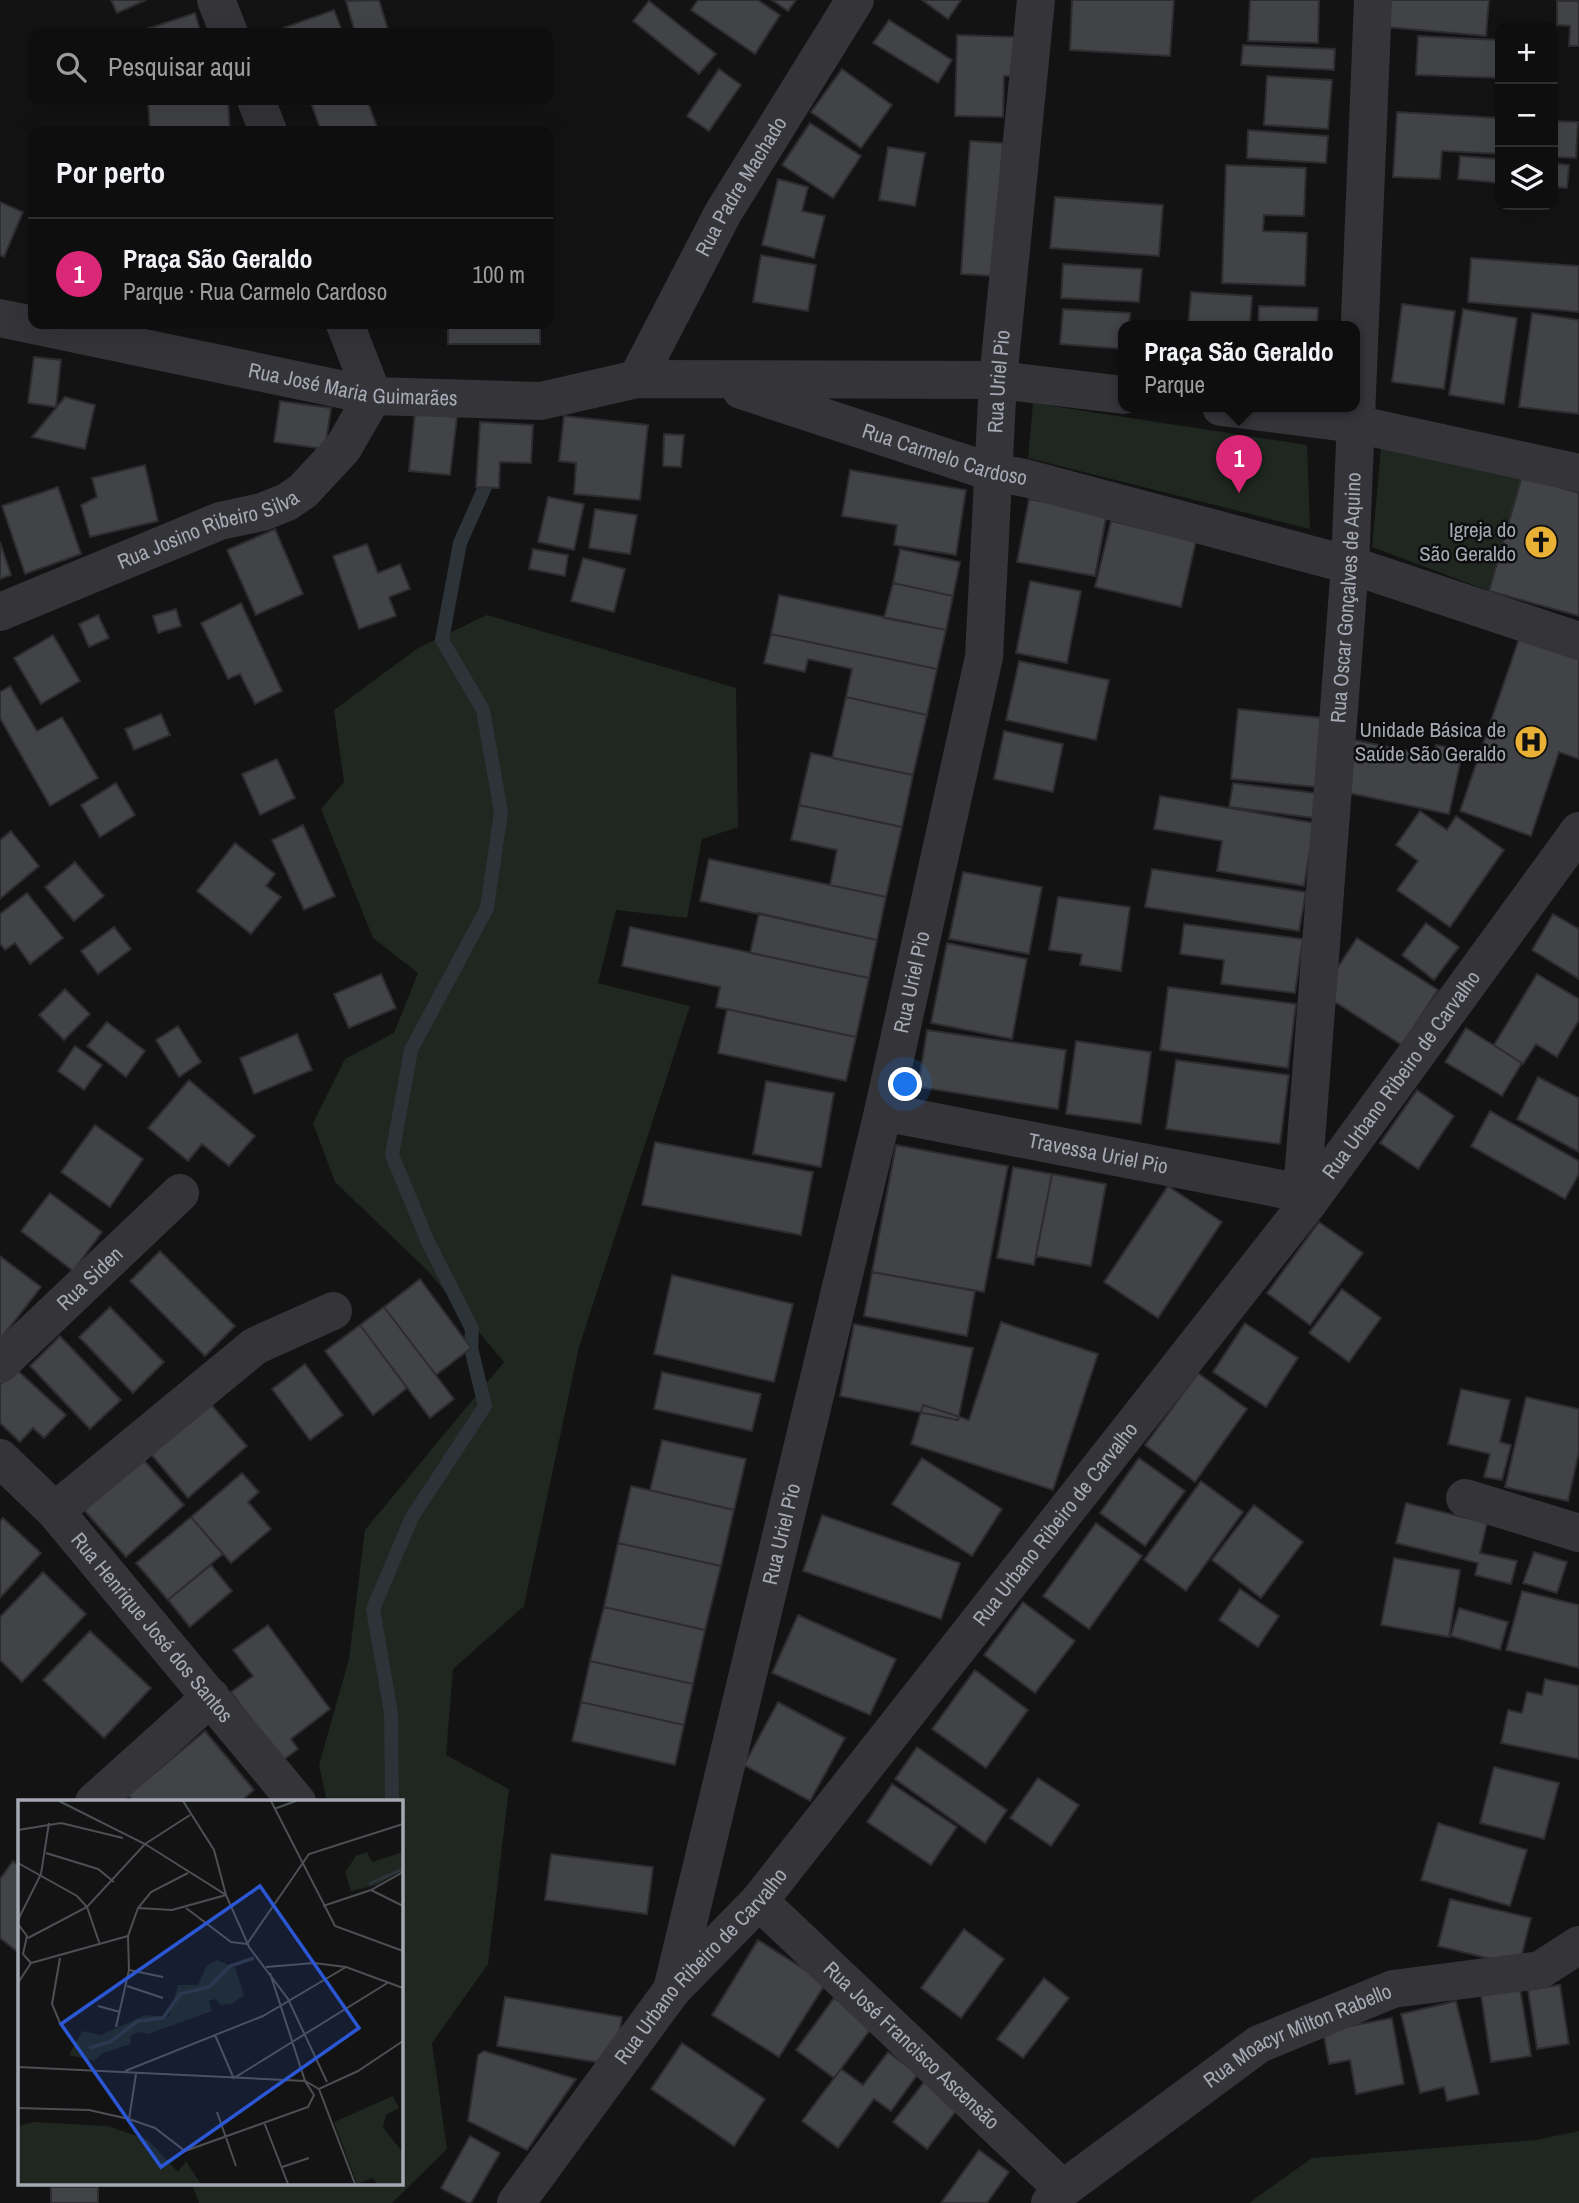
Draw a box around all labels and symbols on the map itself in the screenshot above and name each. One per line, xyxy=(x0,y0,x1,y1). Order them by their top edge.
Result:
street label: Rua Padre Machado xyxy=(688,111,793,261)
street label: Rua Uriel Pio xyxy=(980,328,1017,434)
street label: Rua José Maria Guimarães xyxy=(246,355,458,413)
street label: Rua Carmelo Cardoso xyxy=(859,416,1030,492)
pin: 1 xyxy=(1216,435,1262,493)
street label: Rua Oscar Gonçalves de Aquino xyxy=(1323,472,1368,724)
street label: Rua Josino Ribeiro Silva xyxy=(113,483,305,576)
place label: Igreja do São Geraldo xyxy=(1419,515,1516,568)
church icon: Igreja do São Geraldo xyxy=(1522,523,1560,561)
place label: Unidade Básica de Saúde São Geraldo xyxy=(1355,715,1506,768)
hospital icon: Unidade Básica de Saúde São Geraldo xyxy=(1512,723,1550,761)
street label: Rua Uriel Pio xyxy=(886,928,937,1036)
street label: Rua Urbano Ribeiro de Carvalho xyxy=(1315,964,1487,1185)
your location xyxy=(888,1067,922,1101)
street label: Travessa Uriel Pio xyxy=(1026,1125,1171,1181)
street label: Rua Siden xyxy=(50,1240,129,1317)
street label: Rua Urbano Ribeiro de Carvalho xyxy=(966,1416,1144,1632)
street label: Rua Uriel Pio xyxy=(755,1480,807,1588)
street label: Rua Henrique José dos Santos xyxy=(65,1526,240,1729)
inset map xyxy=(18,1800,402,2186)
street label: Rua Urbano Ribeiro de Carvalho xyxy=(607,1862,794,2070)
street label: Rua José Francisco Ascensão xyxy=(817,1954,1006,2136)
street label: Rua Moacyr Milton Rabello xyxy=(1197,1976,1396,2094)

